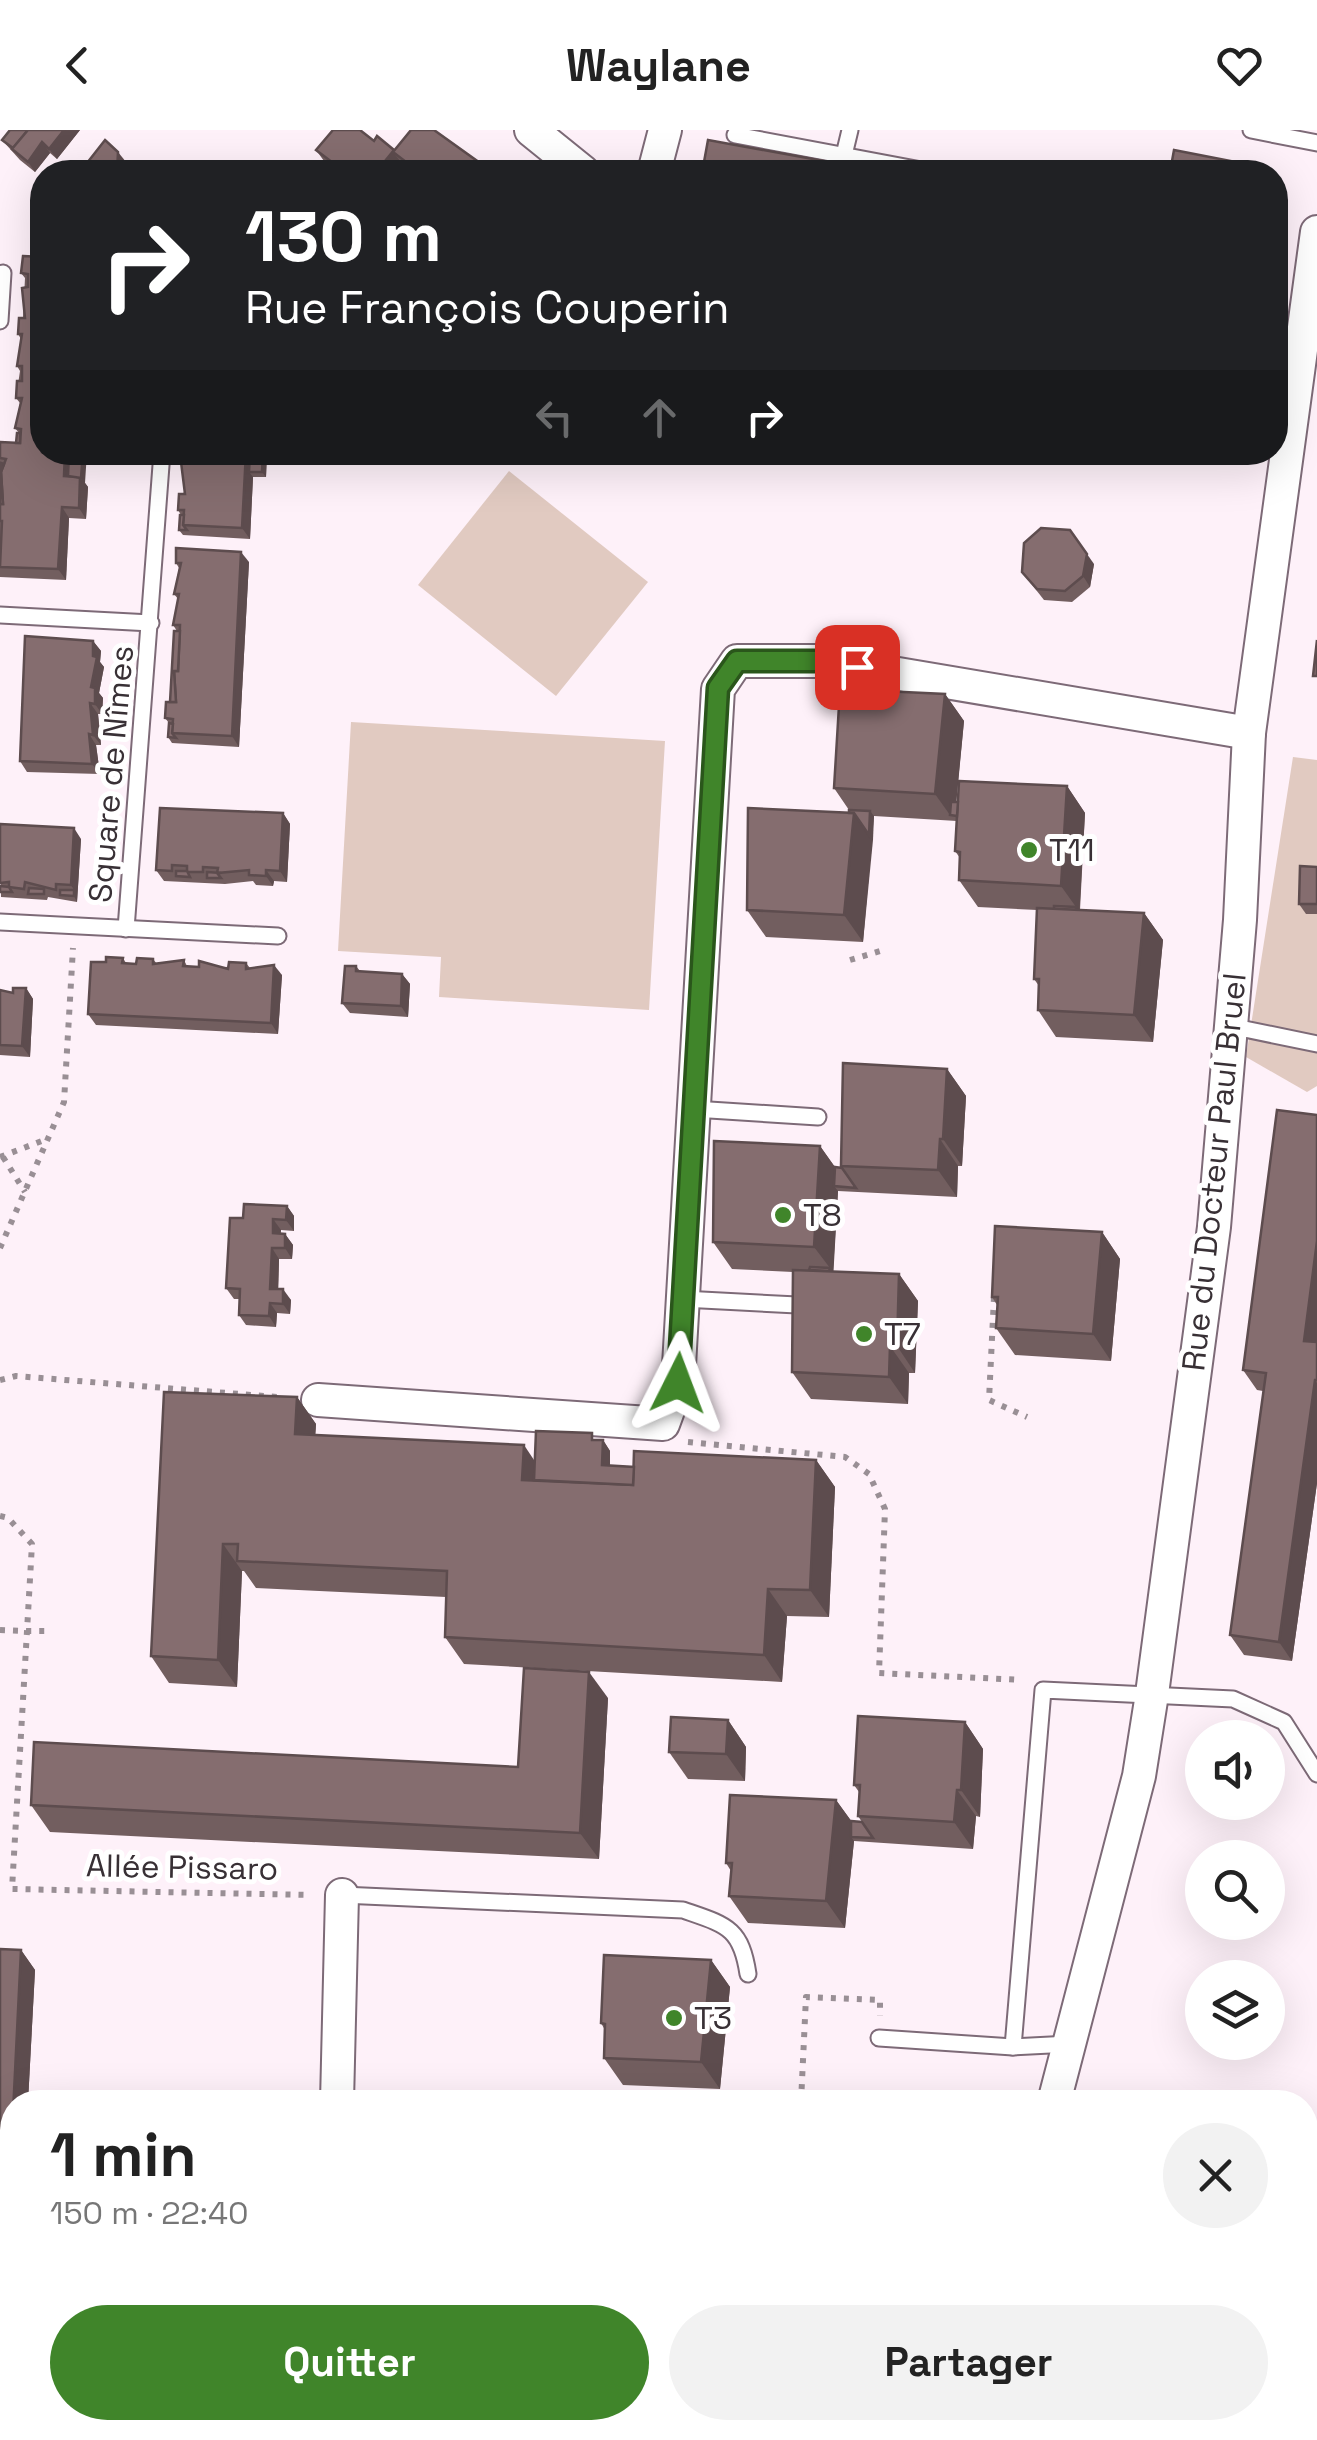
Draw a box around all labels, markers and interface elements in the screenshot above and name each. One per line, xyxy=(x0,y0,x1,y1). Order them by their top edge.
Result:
text: Waylane xyxy=(566,37,751,94)
icon: back xyxy=(50,38,105,93)
icon: heart xyxy=(1212,38,1267,93)
text: 130 m xyxy=(245,192,442,281)
icon: right xyxy=(80,200,210,330)
text: Rue François Couperin xyxy=(245,279,730,336)
icon: left xyxy=(527,390,582,445)
icon: ahead xyxy=(632,390,687,445)
icon: right xyxy=(737,390,792,445)
pin xyxy=(815,625,900,710)
icon: arrive xyxy=(830,640,885,695)
street label: Square de Nîmes xyxy=(80,644,142,904)
place label: T11 xyxy=(1049,830,1095,870)
marker: T11 xyxy=(1018,839,1040,861)
street label: Rue du Docteur Paul Bruel xyxy=(1173,971,1255,1373)
place label: T8 xyxy=(803,1195,842,1235)
marker: T8 xyxy=(772,1204,794,1226)
place label: T7 xyxy=(884,1314,921,1354)
marker: T7 xyxy=(853,1323,875,1345)
position arrow xyxy=(626,1331,730,1435)
map controls xyxy=(1185,1720,1285,2060)
button: sound xyxy=(1185,1720,1285,1820)
button: search xyxy=(1185,1840,1285,1940)
street label: Allée Pissaro xyxy=(86,1845,278,1889)
button: layers xyxy=(1185,1960,1285,2060)
place label: T3 xyxy=(694,1998,732,2038)
marker: T3 xyxy=(663,2007,685,2029)
text: 1 min xyxy=(50,2117,197,2194)
button: close xyxy=(1163,2123,1268,2228)
text: 150 m · 22:40 xyxy=(50,2193,248,2233)
button: Quitter xyxy=(50,2305,649,2420)
button: Partager xyxy=(669,2305,1268,2420)

